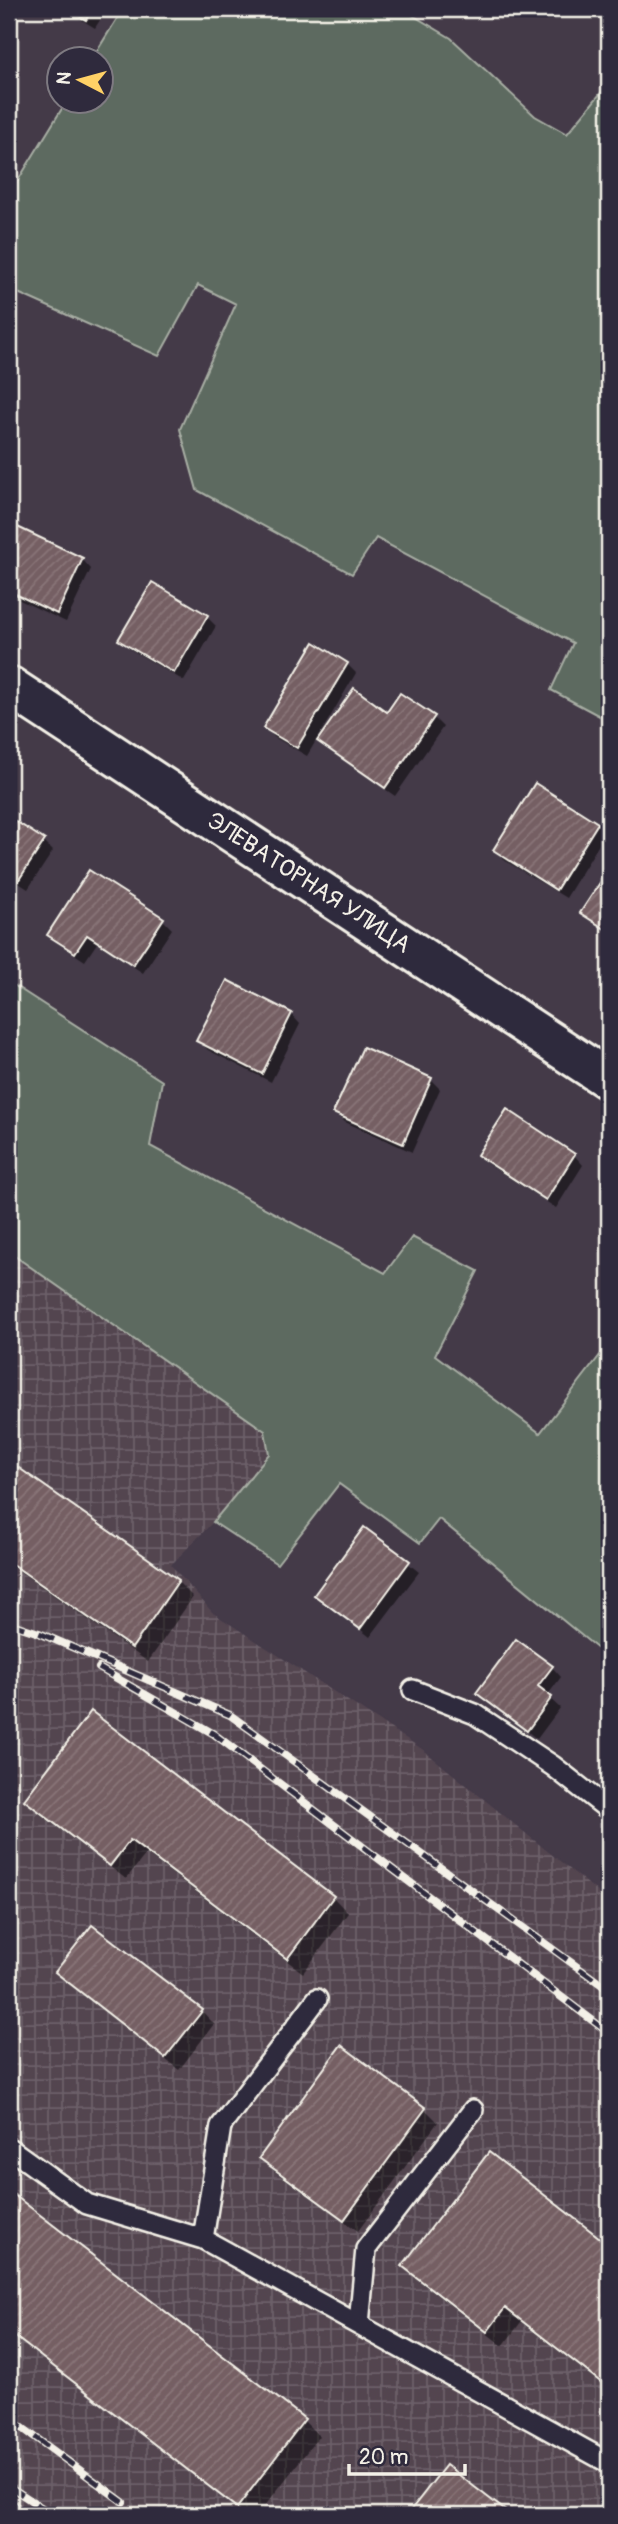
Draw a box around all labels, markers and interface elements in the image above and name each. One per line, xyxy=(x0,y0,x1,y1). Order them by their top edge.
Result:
north arrow xyxy=(46,46,116,116)
text: N xyxy=(51,71,77,86)
street label: ЭЛЕВАТОРНАЯ УЛИЦА xyxy=(202,806,416,960)
scale bar xyxy=(349,2433,464,2477)
text: 20 m xyxy=(359,2444,408,2471)

